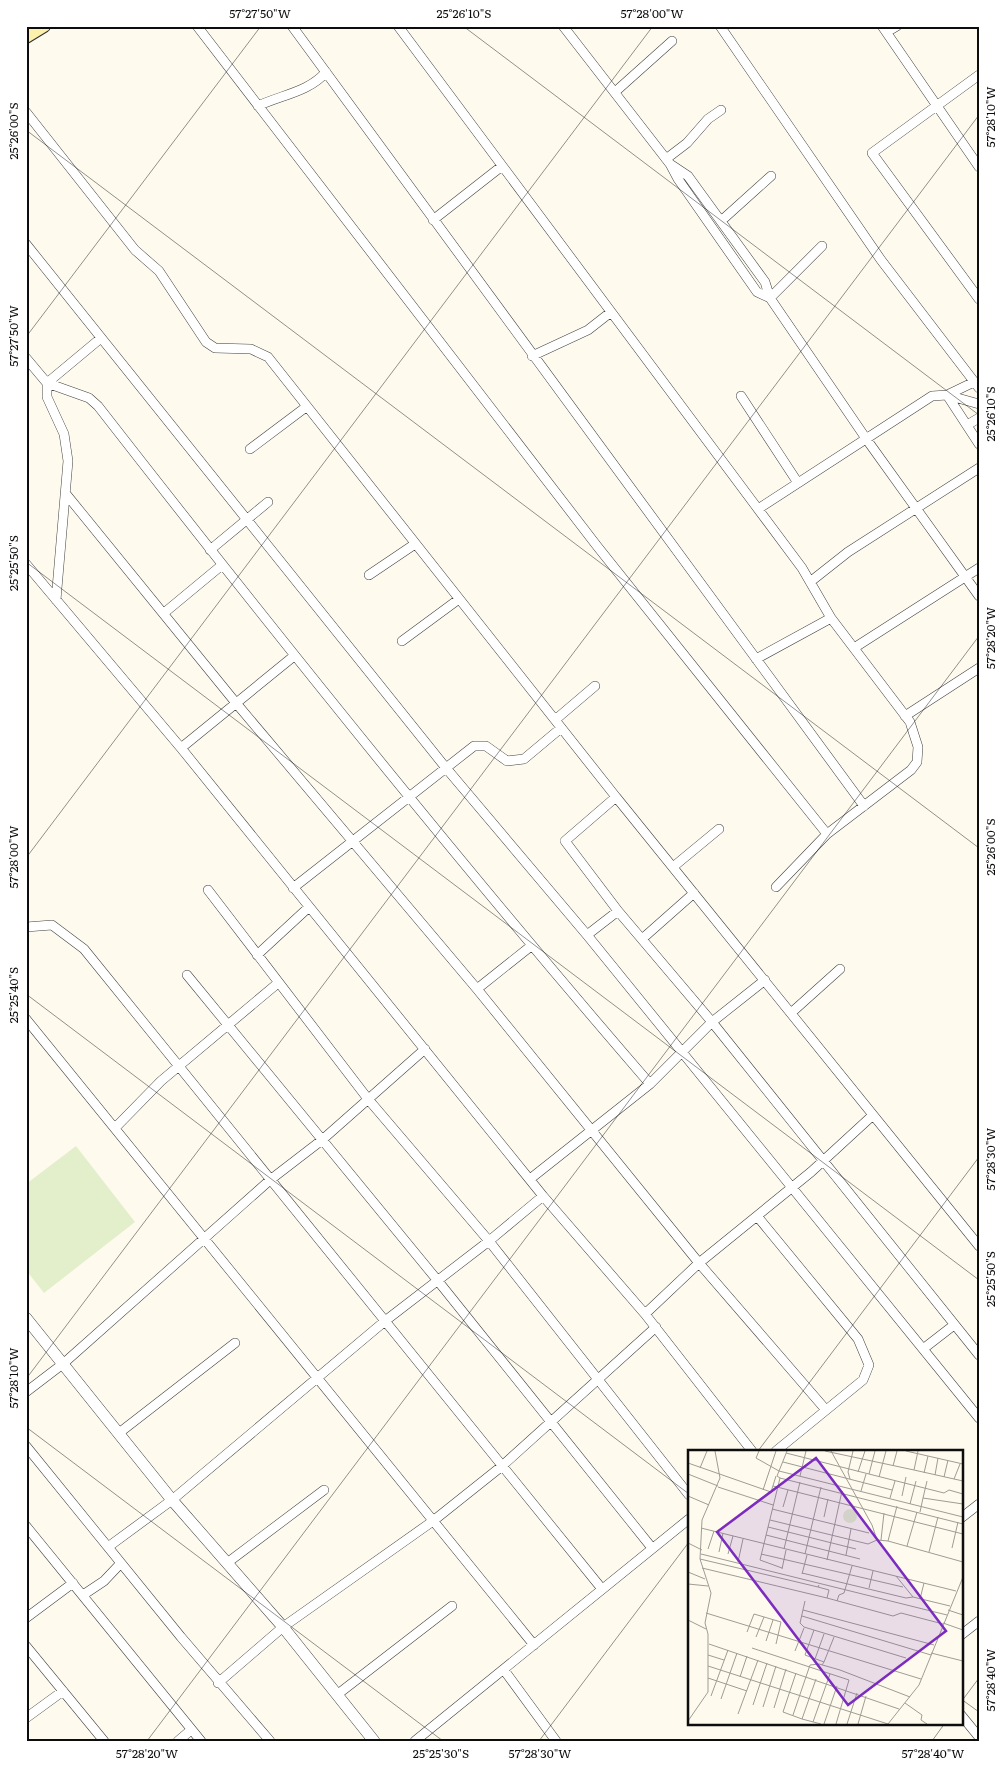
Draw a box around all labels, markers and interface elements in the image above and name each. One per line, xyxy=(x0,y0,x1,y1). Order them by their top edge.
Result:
text: 57°27'50"W xyxy=(229,4,291,22)
text: 25°26'10"S xyxy=(436,4,492,22)
text: 57°28'00"W xyxy=(620,4,684,22)
text: 57°28'10"W xyxy=(981,86,999,148)
text: 25°26'00"S xyxy=(4,102,22,160)
text: 57°27'50"W xyxy=(4,305,22,367)
text: 25°26'10"S xyxy=(981,386,999,442)
text: 25°25'50"S xyxy=(4,535,22,591)
text: 57°28'20"W xyxy=(981,607,999,669)
text: 25°26'00"S xyxy=(981,818,999,876)
text: 57°28'00"W xyxy=(4,825,22,889)
text: 25°25'40"S xyxy=(4,967,22,1023)
text: 57°28'30"W xyxy=(981,1128,999,1190)
text: 25°25'50"S xyxy=(981,1251,999,1307)
text: 57°28'10"W xyxy=(4,1347,22,1409)
inset map xyxy=(688,1450,962,1724)
text: 57°28'40"W xyxy=(981,1649,999,1711)
text: 57°28'20"W xyxy=(116,1744,178,1762)
text: 25°25'30"S xyxy=(413,1744,469,1762)
text: 57°28'30"W xyxy=(509,1744,571,1762)
text: 57°28'40"W xyxy=(902,1744,964,1762)

